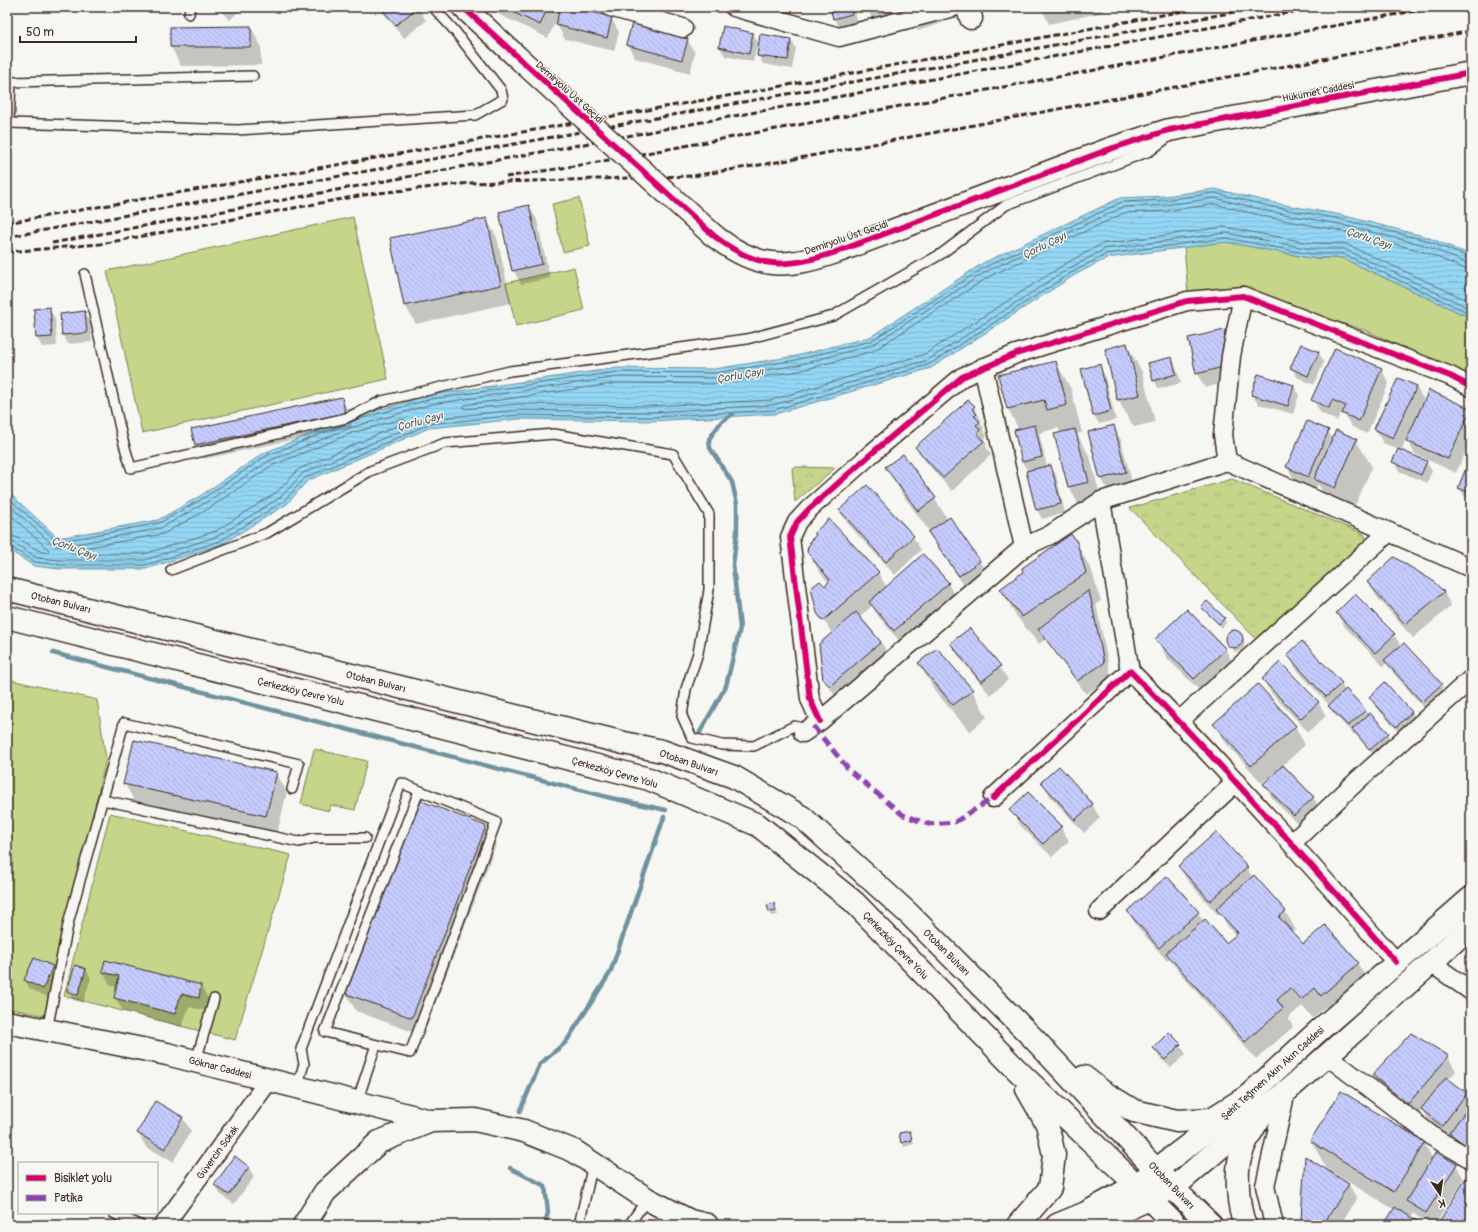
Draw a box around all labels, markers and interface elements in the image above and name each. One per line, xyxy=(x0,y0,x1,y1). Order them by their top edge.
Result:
scale bar xyxy=(20,18,136,44)
text: 50 m xyxy=(26,25,54,40)
street label: Demiryolu Üst Geçidi xyxy=(533,59,606,127)
street label: Hükümet Caddesi xyxy=(1281,79,1355,105)
street label: Demiryolu Üst Geçidi xyxy=(803,218,890,258)
water label: Çorlu Çayı xyxy=(1345,225,1394,253)
water label: Çorlu Çayı xyxy=(1020,229,1069,262)
water label: Çorlu Çayı xyxy=(716,365,765,386)
water label: Çorlu Çayı xyxy=(396,409,445,434)
water label: Çorlu Çayı xyxy=(50,534,99,563)
street label: Otoban Bulvarı xyxy=(30,590,92,616)
street label: Otoban Bulvarı xyxy=(345,669,407,695)
street label: Çerkezköy Çevre Yolu xyxy=(256,675,345,709)
street label: Otoban Bulvarı xyxy=(658,747,720,779)
street label: Çerkezköy Çevre Yolu xyxy=(570,755,659,791)
street label: Çerkezköy Çevre Yolu xyxy=(860,910,931,982)
street label: Otoban Bulvarı xyxy=(920,927,972,979)
street label: Şehit Teğmen Akın Akın Caddesi xyxy=(1219,1024,1327,1123)
street label: Göknar Caddesi xyxy=(187,1054,253,1082)
street label: Güvercin Sokak xyxy=(194,1123,242,1182)
street label: Otoban Bulvarı xyxy=(1146,1159,1197,1212)
legend xyxy=(18,1162,158,1214)
text: Bisiklet yolu xyxy=(54,1171,112,1186)
north arrow xyxy=(1420,1174,1460,1214)
text: Patika xyxy=(54,1191,83,1206)
text: K xyxy=(1437,1196,1447,1210)

